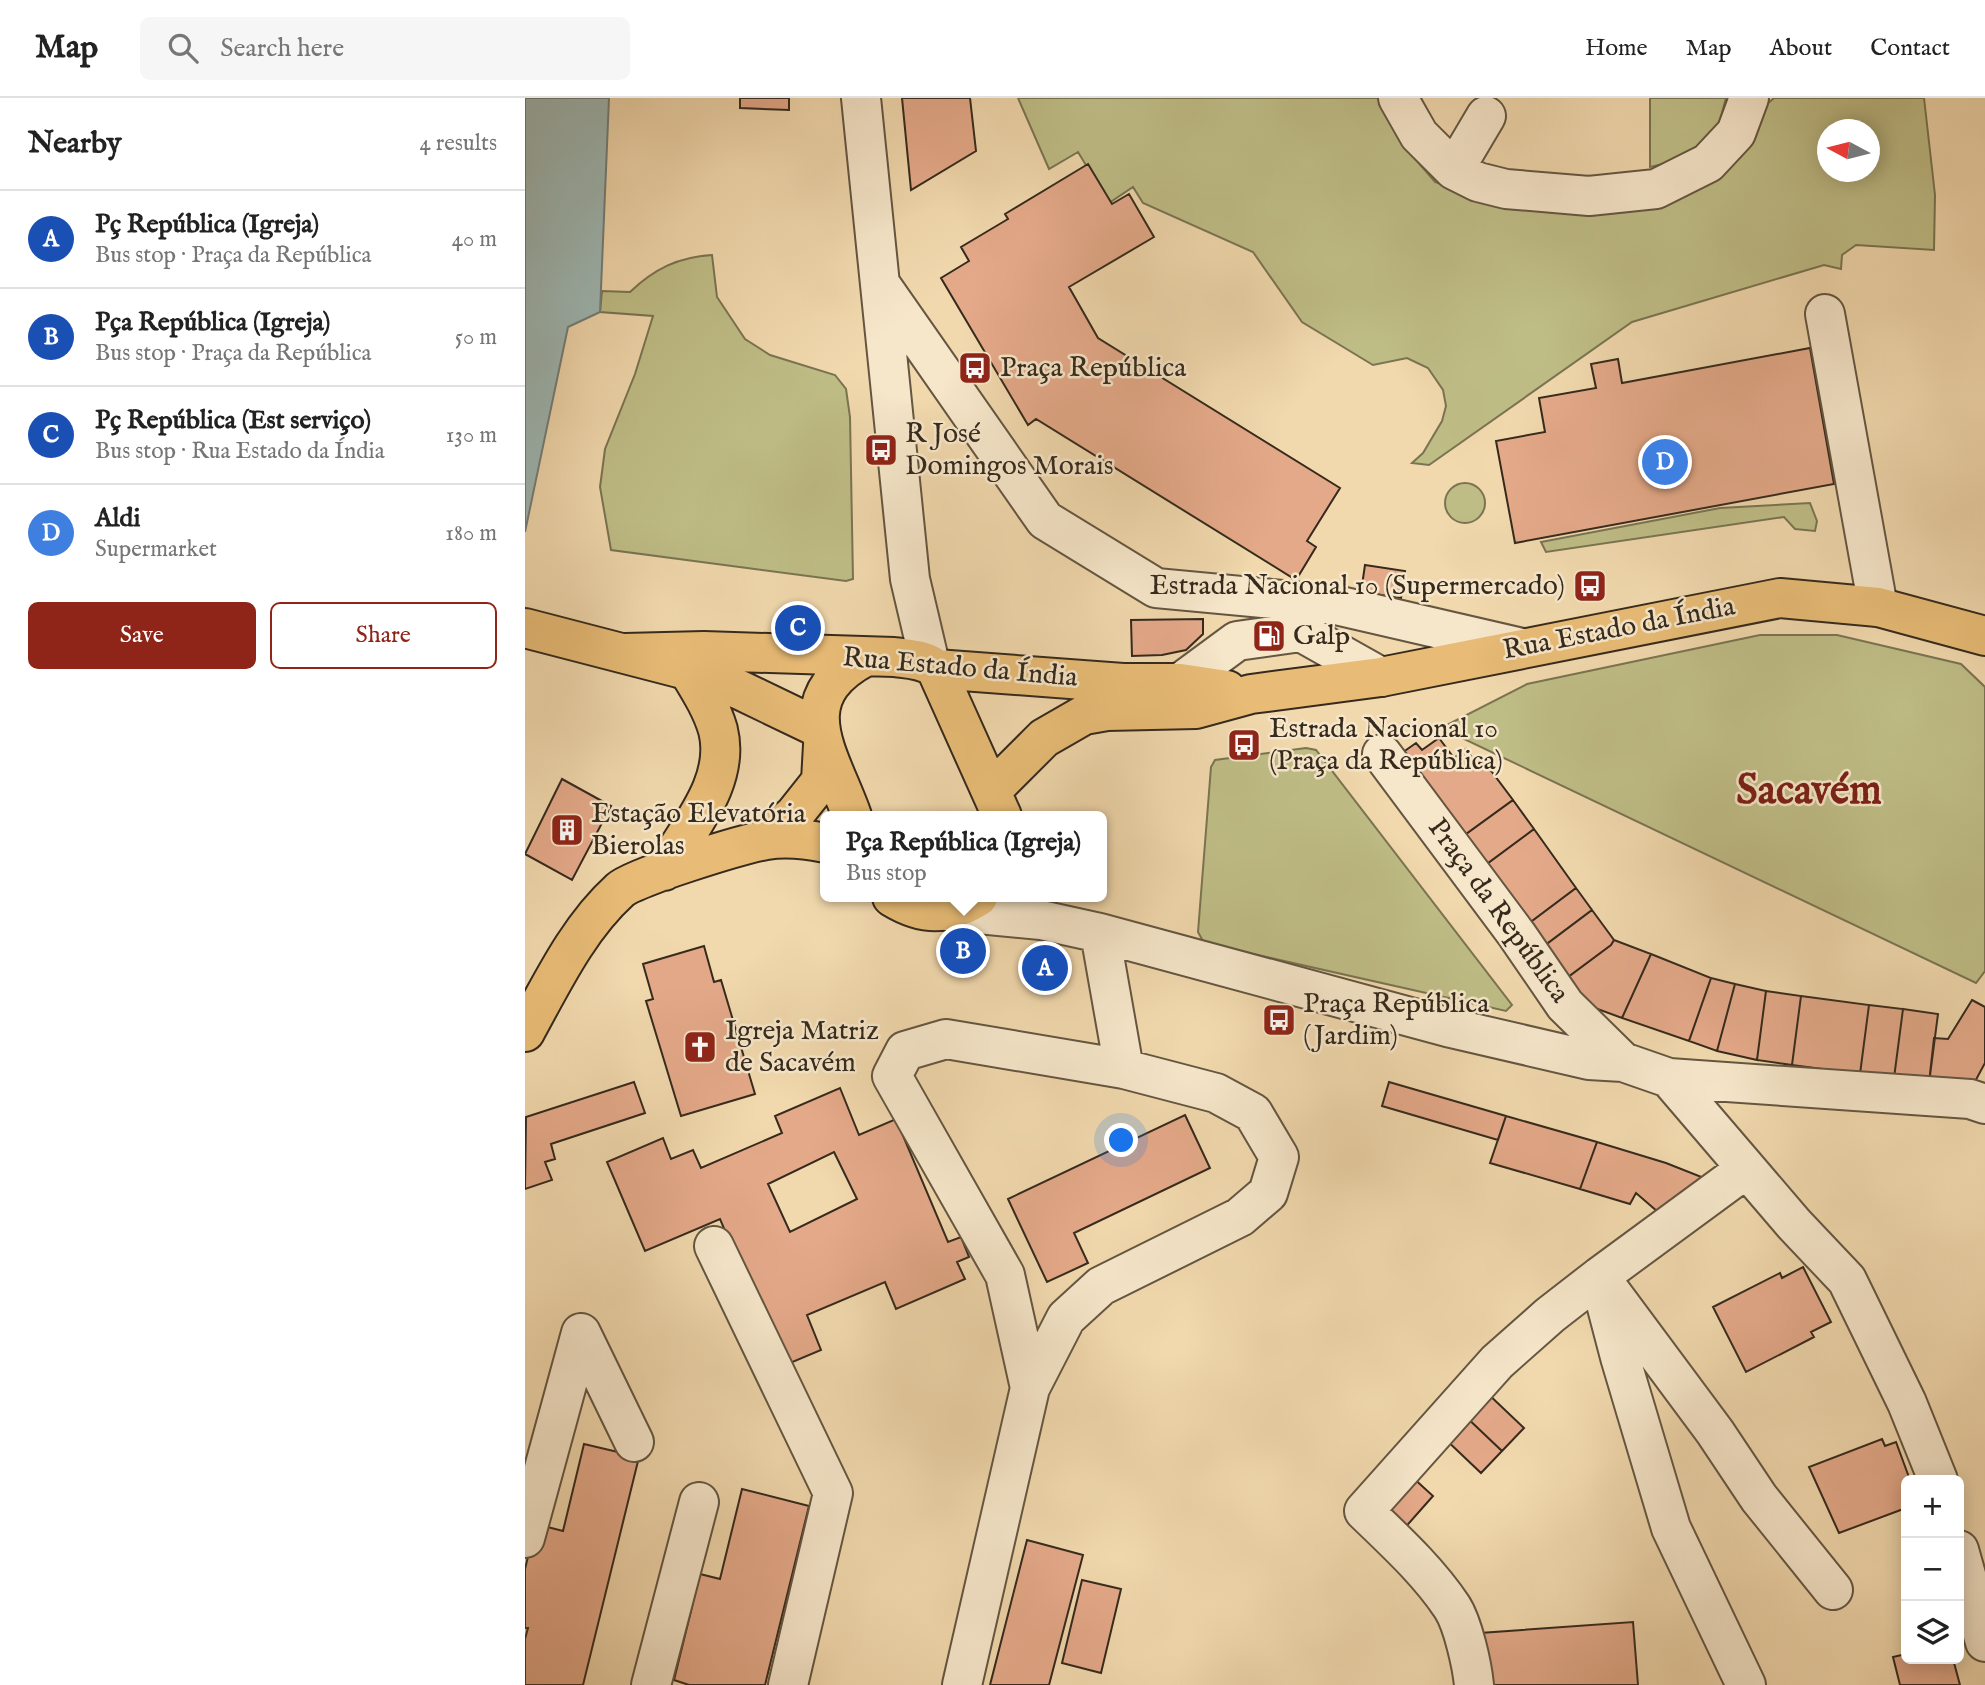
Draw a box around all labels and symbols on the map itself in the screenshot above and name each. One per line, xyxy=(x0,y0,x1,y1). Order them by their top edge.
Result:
north arrow xyxy=(1817,119,1880,182)
bus stop icon: Praça República xyxy=(956,349,994,387)
place label: Praça República xyxy=(1000,351,1187,386)
place label: R José Domingos Morais xyxy=(905,417,1114,484)
bus stop icon: R José Domingos Morais xyxy=(862,431,900,469)
pin: D xyxy=(1642,436,1688,488)
bus stop icon: Estrada Nacional 10 (Supermercado) xyxy=(1571,567,1609,605)
place label: Estrada Nacional 10 (Supermercado) xyxy=(1149,569,1565,604)
street label: Rua Estado da Índia xyxy=(1500,589,1739,669)
pin: C xyxy=(775,602,821,654)
fuel station icon: Galp xyxy=(1250,617,1288,655)
place label: Galp xyxy=(1293,619,1350,654)
street label: Rua Estado da Índia xyxy=(841,640,1080,696)
place label: Estrada Nacional 10 (Praça da República) xyxy=(1269,712,1503,779)
bus stop icon: Estrada Nacional 10 (Praça da República) xyxy=(1225,726,1263,764)
district label: Sacavém xyxy=(1736,765,1882,818)
place label: Estação Elevatória Bierolas xyxy=(591,797,807,864)
building icon: Estação Elevatória Bierolas xyxy=(548,811,586,849)
street label: Praça da República xyxy=(1419,812,1577,1011)
pin: B xyxy=(940,925,986,977)
pin: A xyxy=(1022,942,1068,994)
place label: Praça República (Jardim) xyxy=(1303,987,1490,1054)
bus stop icon: Praça República (Jardim) xyxy=(1260,1001,1298,1039)
place label: Igreja Matriz de Sacavém xyxy=(725,1014,879,1081)
church icon: Igreja Matriz de Sacavém xyxy=(681,1028,719,1066)
your location xyxy=(1104,1123,1138,1157)

